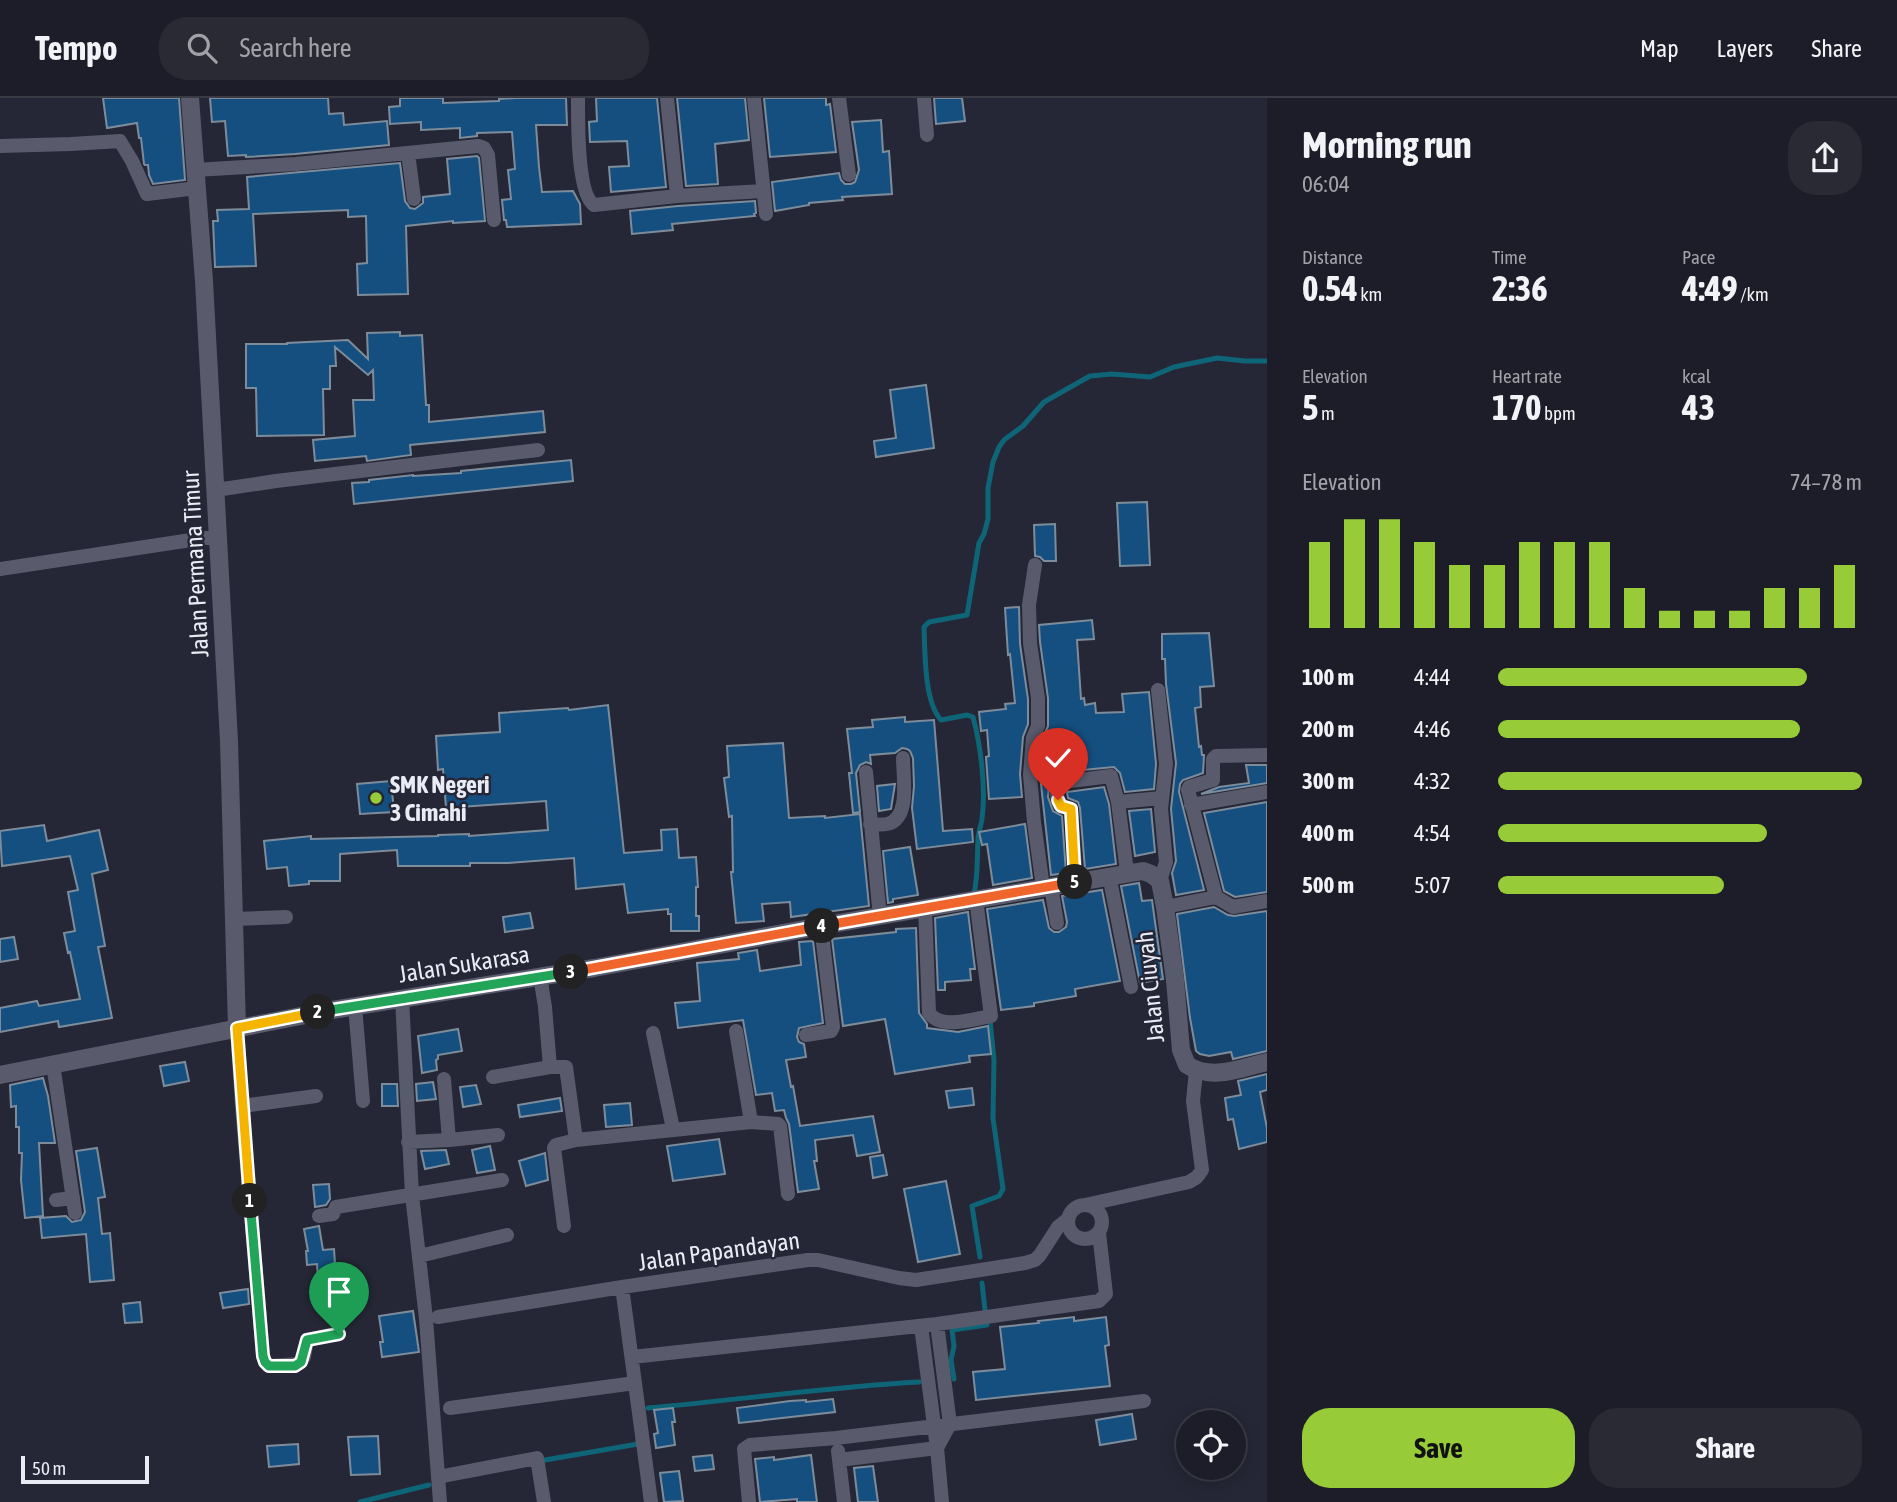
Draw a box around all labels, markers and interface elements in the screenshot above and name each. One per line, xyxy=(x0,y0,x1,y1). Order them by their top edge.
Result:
search box xyxy=(159,17,649,80)
text: Tempo xyxy=(35,29,117,67)
icon: search xyxy=(183,29,221,67)
text: Search here xyxy=(239,33,352,63)
text: Map xyxy=(1640,35,1679,62)
text: Layers xyxy=(1717,35,1773,62)
text: Share xyxy=(1811,35,1862,62)
button: share xyxy=(1788,121,1862,195)
text: Morning run xyxy=(1302,123,1472,166)
text: 06:04 xyxy=(1302,171,1350,197)
text: Distance xyxy=(1302,246,1363,268)
text: Time xyxy=(1492,246,1527,268)
text: Pace xyxy=(1682,246,1715,268)
text: 0.54 xyxy=(1302,268,1358,308)
text: 2:36 xyxy=(1492,268,1548,308)
text: 4:49 xyxy=(1682,268,1738,308)
text: km xyxy=(1358,283,1382,305)
text: /km xyxy=(1738,283,1769,305)
text: Elevation xyxy=(1302,365,1368,387)
text: Heart rate xyxy=(1492,365,1562,387)
text: kcal xyxy=(1682,365,1711,387)
text: 5 xyxy=(1302,387,1318,427)
text: 170 xyxy=(1492,387,1541,427)
text: 43 xyxy=(1682,387,1715,427)
text: m xyxy=(1318,402,1335,424)
text: bpm xyxy=(1541,402,1576,424)
street label: Jalan Permana Timur xyxy=(177,469,213,658)
text: Elevation xyxy=(1302,469,1382,495)
text: 74–78 m xyxy=(1790,469,1862,495)
text: 100 m xyxy=(1302,664,1354,690)
text: 4:44 xyxy=(1414,664,1451,690)
text: 200 m xyxy=(1302,716,1354,742)
text: 4:46 xyxy=(1414,716,1451,742)
pin xyxy=(1028,728,1088,800)
icon: check xyxy=(1039,739,1077,777)
text: 300 m xyxy=(1302,768,1354,794)
text: 4:32 xyxy=(1414,768,1451,794)
place label: SMK Negeri 3 Cimahi xyxy=(390,771,490,826)
marker: SMK Negeri 3 Cimahi xyxy=(368,790,384,806)
text: 400 m xyxy=(1302,820,1354,846)
text: 4:54 xyxy=(1414,820,1451,846)
pin: 5 xyxy=(1058,864,1092,900)
text: 5 xyxy=(1070,870,1079,892)
text: 500 m xyxy=(1302,872,1354,898)
text: 5:07 xyxy=(1414,872,1451,898)
pin: 4 xyxy=(804,908,840,944)
text: 4 xyxy=(817,914,826,936)
street label: Jalan Ciuyah xyxy=(1131,930,1169,1044)
street label: Jalan Sukarasa xyxy=(397,940,531,988)
pin: 3 xyxy=(554,954,588,990)
text: 3 xyxy=(566,960,575,982)
pin: 2 xyxy=(300,995,336,1030)
text: 2 xyxy=(313,1000,322,1022)
pin: 1 xyxy=(232,1184,268,1218)
text: 1 xyxy=(245,1189,254,1211)
street label: Jalan Papandayan xyxy=(636,1226,802,1276)
pin xyxy=(309,1262,369,1334)
icon: arrive xyxy=(320,1273,358,1311)
button: Save xyxy=(1302,1408,1575,1488)
button: Share xyxy=(1589,1408,1862,1488)
map controls xyxy=(1176,1410,1246,1480)
button: locate xyxy=(1176,1410,1246,1480)
scale bar xyxy=(21,1453,149,1485)
text: 50 m xyxy=(32,1457,66,1479)

